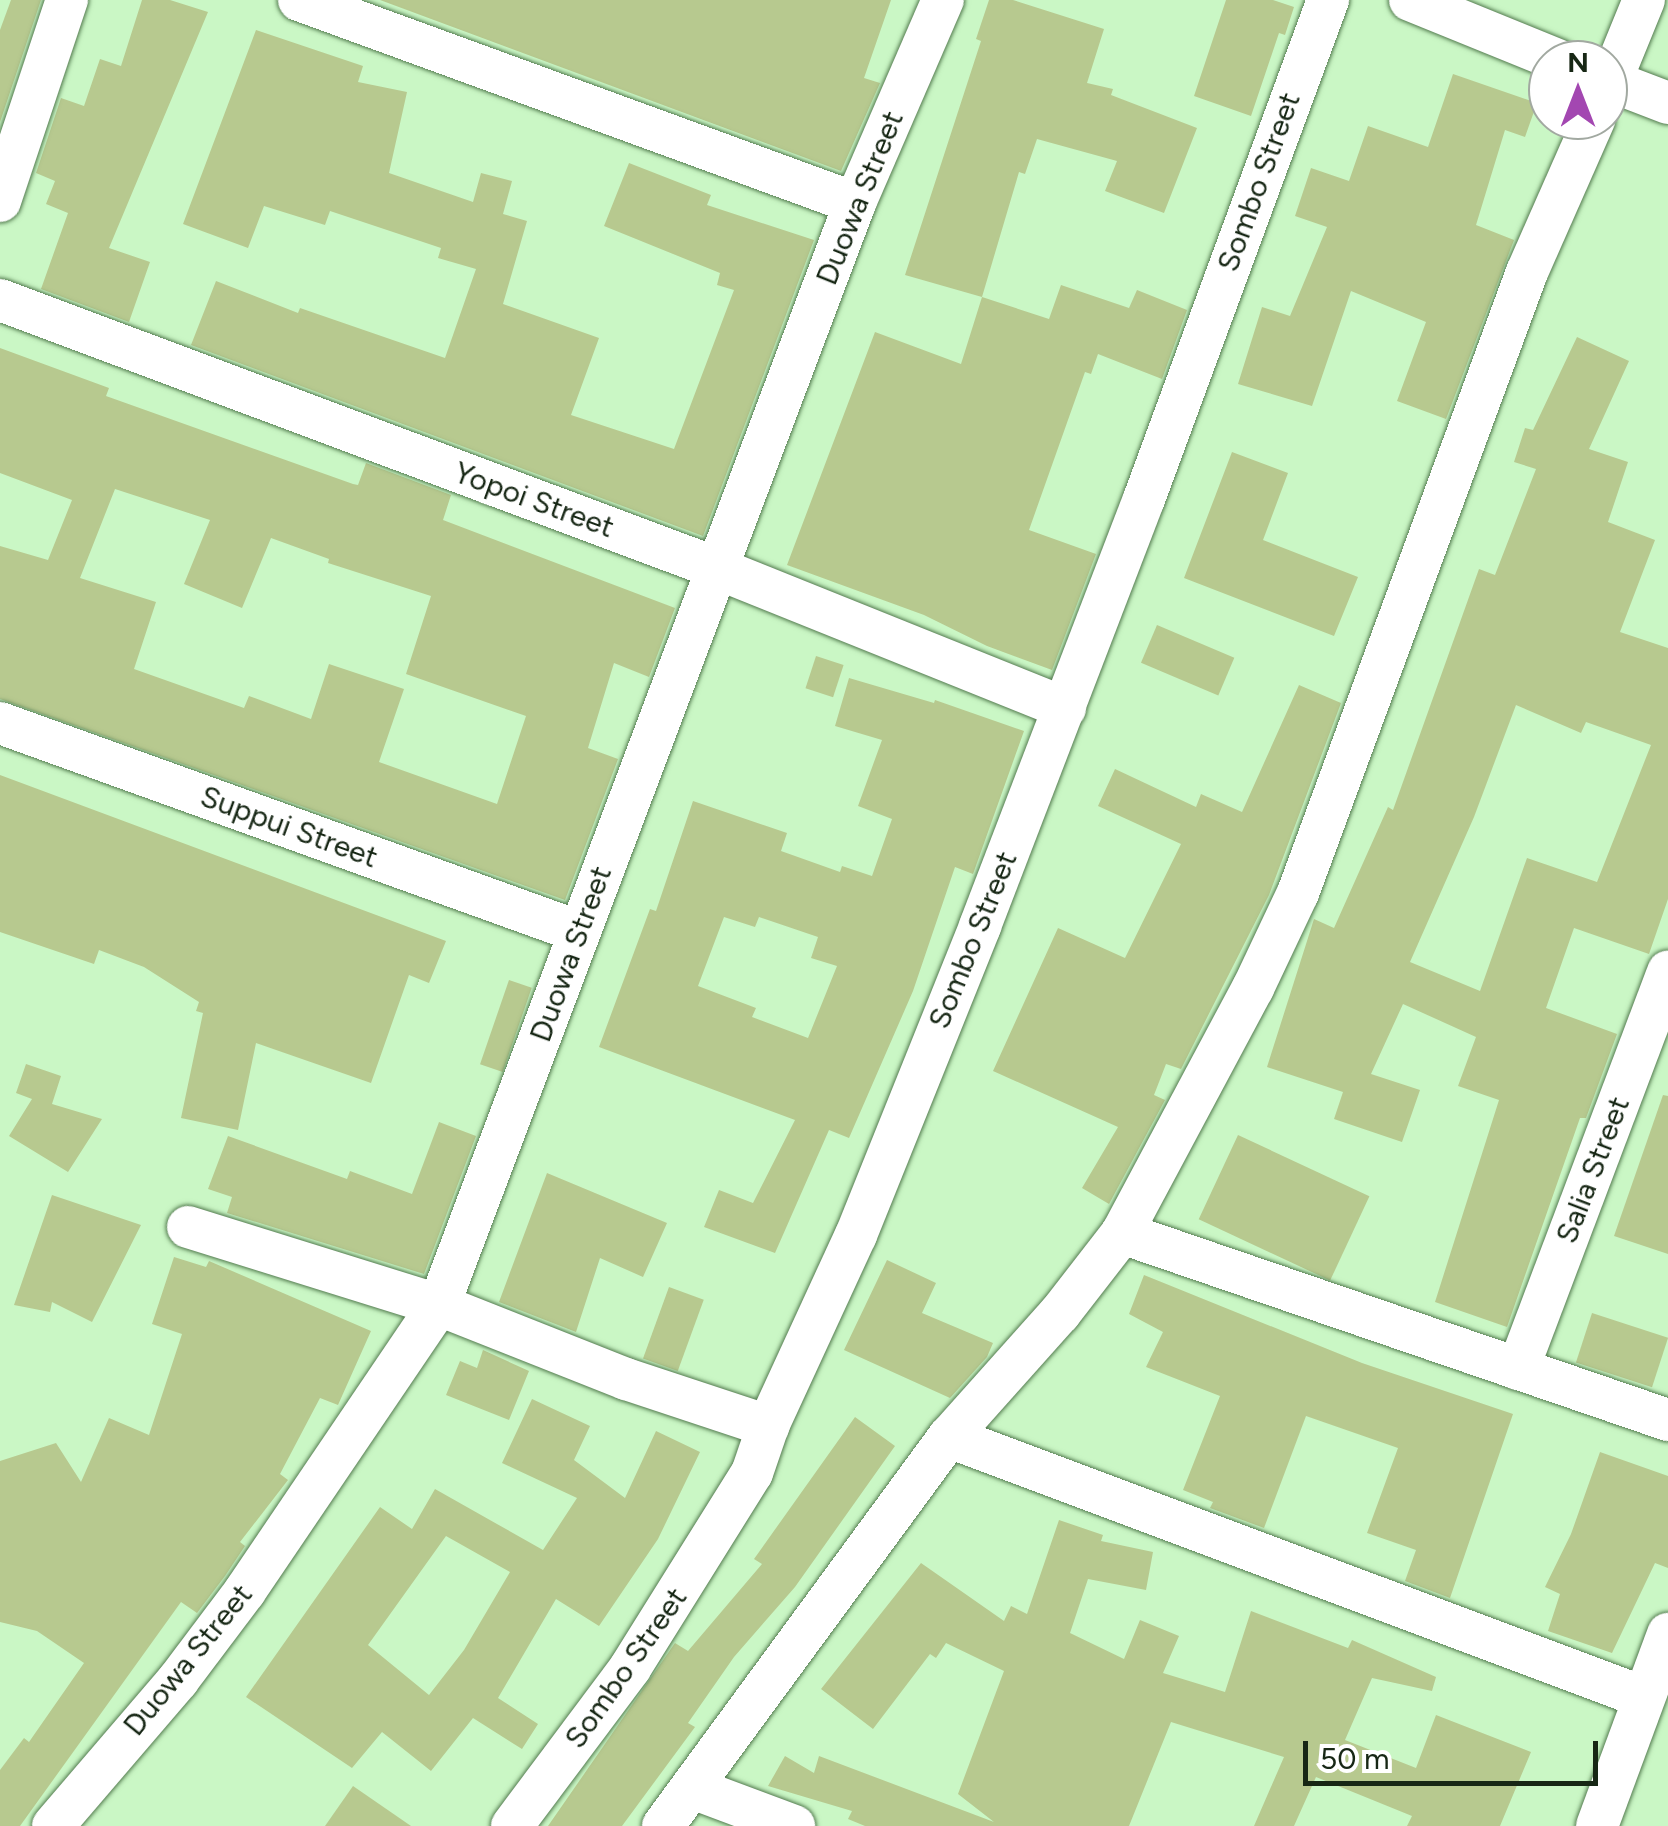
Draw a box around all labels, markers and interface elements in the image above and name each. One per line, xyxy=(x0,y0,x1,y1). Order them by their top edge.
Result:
north arrow xyxy=(1528,40,1628,140)
text: N xyxy=(1567,45,1589,79)
street label: Sombo Street xyxy=(1210,88,1308,276)
street label: Duowa Street xyxy=(809,106,911,290)
street label: Yopoi Street xyxy=(449,454,619,546)
street label: Suppui Street xyxy=(196,778,382,876)
street label: Sombo Street xyxy=(921,846,1025,1034)
street label: Duowa Street xyxy=(523,861,619,1047)
street label: Salia Street xyxy=(1549,1092,1637,1248)
street label: Duowa Street xyxy=(116,1577,260,1743)
street label: Sombo Street xyxy=(557,1581,695,1755)
scale bar xyxy=(1308,1721,1603,1783)
text: 50 m xyxy=(1320,1740,1389,1777)

